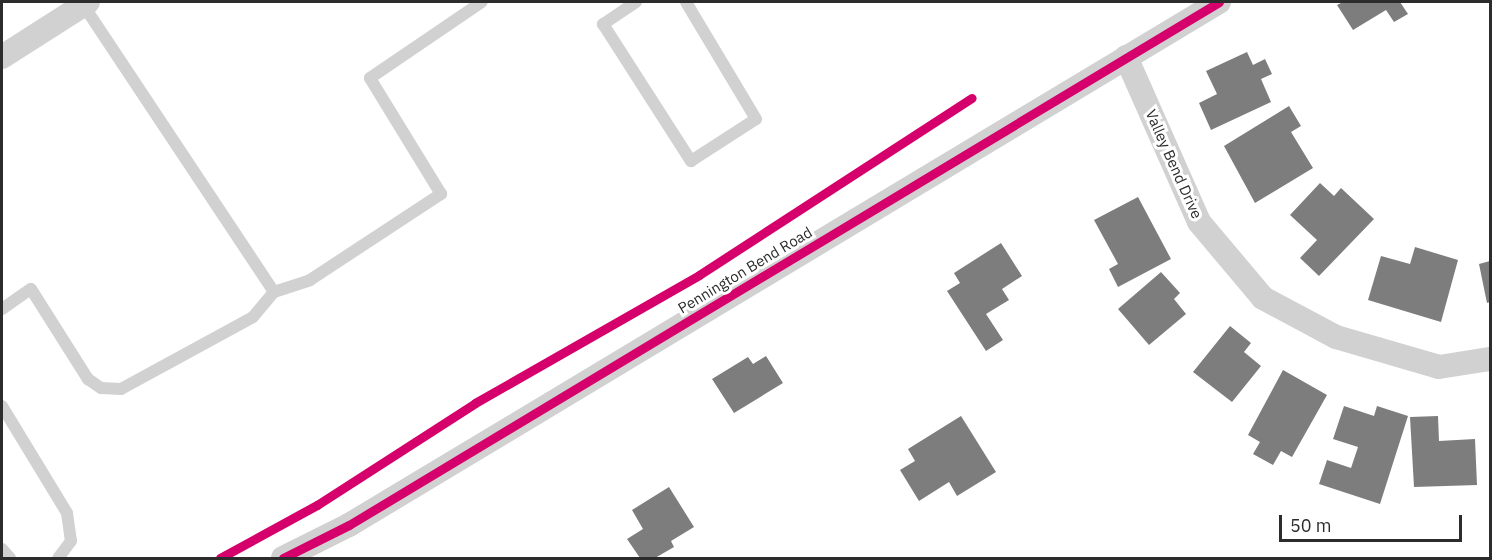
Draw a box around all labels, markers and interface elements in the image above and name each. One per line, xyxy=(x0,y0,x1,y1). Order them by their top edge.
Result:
street label: Valley Bend Drive xyxy=(1142,107,1206,221)
street label: Pennington Bend Road xyxy=(675,223,815,317)
scale bar xyxy=(1282,503,1465,541)
text: 50 m xyxy=(1290,514,1332,537)

